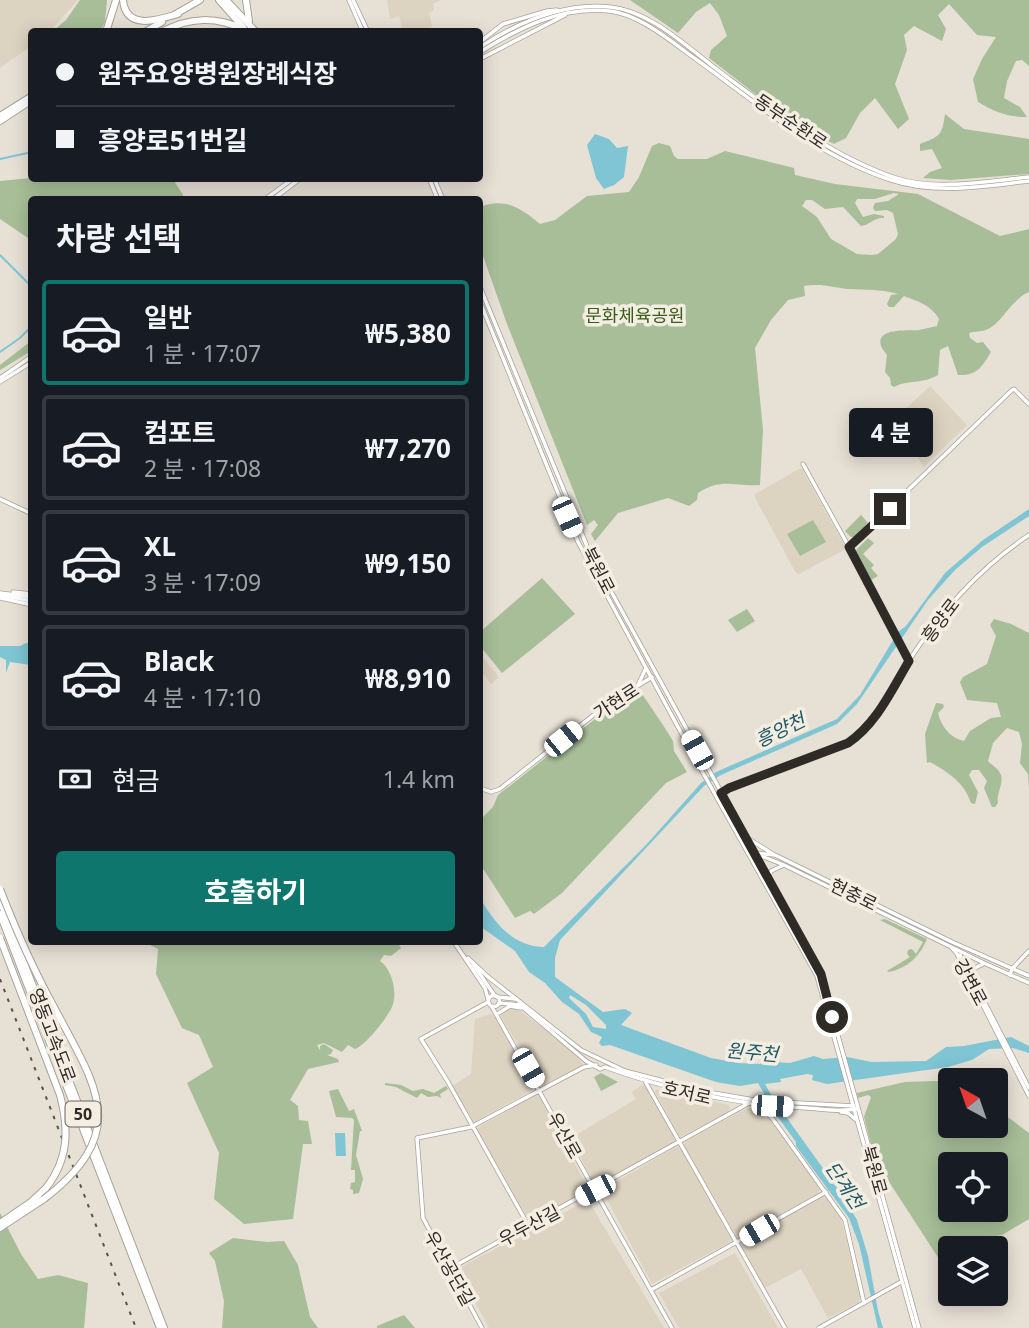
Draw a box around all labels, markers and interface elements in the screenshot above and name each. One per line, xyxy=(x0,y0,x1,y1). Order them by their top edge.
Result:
text: 원주요양병원장례식장 xyxy=(98,55,337,91)
street label: 동부순환로 xyxy=(750,88,832,154)
text: 흥양로51번길 xyxy=(98,122,247,158)
text: 차량 선택 xyxy=(56,216,182,259)
text: 일반 xyxy=(144,299,192,335)
icon: car xyxy=(60,301,123,364)
park label: 문화체육공원 xyxy=(585,303,685,327)
text: ₩5,380 xyxy=(365,315,451,351)
text: 1 분 · 17:07 xyxy=(144,337,261,369)
callout: 4 분 xyxy=(848,407,932,456)
text: 컴포트 xyxy=(144,414,216,450)
icon: car xyxy=(60,416,123,479)
text: 4 분 xyxy=(871,416,911,448)
text: ₩7,270 xyxy=(365,430,451,466)
text: 2 분 · 17:08 xyxy=(144,452,261,484)
route end xyxy=(874,493,906,525)
car xyxy=(549,494,586,540)
text: XL xyxy=(144,528,176,564)
icon: car xyxy=(60,531,123,594)
street label: 북원로 xyxy=(577,542,621,598)
text: ₩9,150 xyxy=(365,545,451,581)
text: 3 분 · 17:09 xyxy=(144,566,261,598)
street label: 흥양로 xyxy=(915,593,965,647)
text: Black xyxy=(144,643,214,679)
icon: car xyxy=(60,646,123,709)
text: ₩8,910 xyxy=(365,660,451,696)
street label: 가현로 xyxy=(589,677,643,725)
text: 4 분 · 17:10 xyxy=(144,681,261,713)
water label: 흥양천 xyxy=(751,706,811,753)
car xyxy=(541,718,586,760)
car xyxy=(678,727,717,773)
icon: cash xyxy=(56,760,94,798)
text: 현금 xyxy=(112,762,160,798)
text: 1.4 km xyxy=(383,763,455,795)
button: 호출하기 xyxy=(56,851,455,931)
street label: 현충로 xyxy=(826,872,882,916)
street label: 강변로 xyxy=(949,954,993,1010)
street label: 영동고속도로 xyxy=(24,984,82,1086)
route start xyxy=(816,1001,848,1033)
water label: 원주천 xyxy=(725,1037,781,1067)
car xyxy=(509,1045,548,1091)
north arrow xyxy=(938,1068,1008,1138)
map controls xyxy=(938,1068,1008,1306)
street label: 호저로 xyxy=(660,1075,714,1109)
car xyxy=(751,1094,794,1118)
road number: 50 xyxy=(66,1102,100,1126)
street label: 우산로 xyxy=(542,1107,588,1163)
street label: 북원로 xyxy=(857,1143,893,1197)
button: locate xyxy=(938,1152,1008,1222)
water label: 단계천 xyxy=(820,1156,871,1215)
car xyxy=(572,1171,619,1209)
street label: 우두산길 xyxy=(494,1199,564,1251)
car xyxy=(736,1210,783,1250)
street label: 우산공단길 xyxy=(419,1226,481,1310)
button: layers xyxy=(938,1236,1008,1306)

